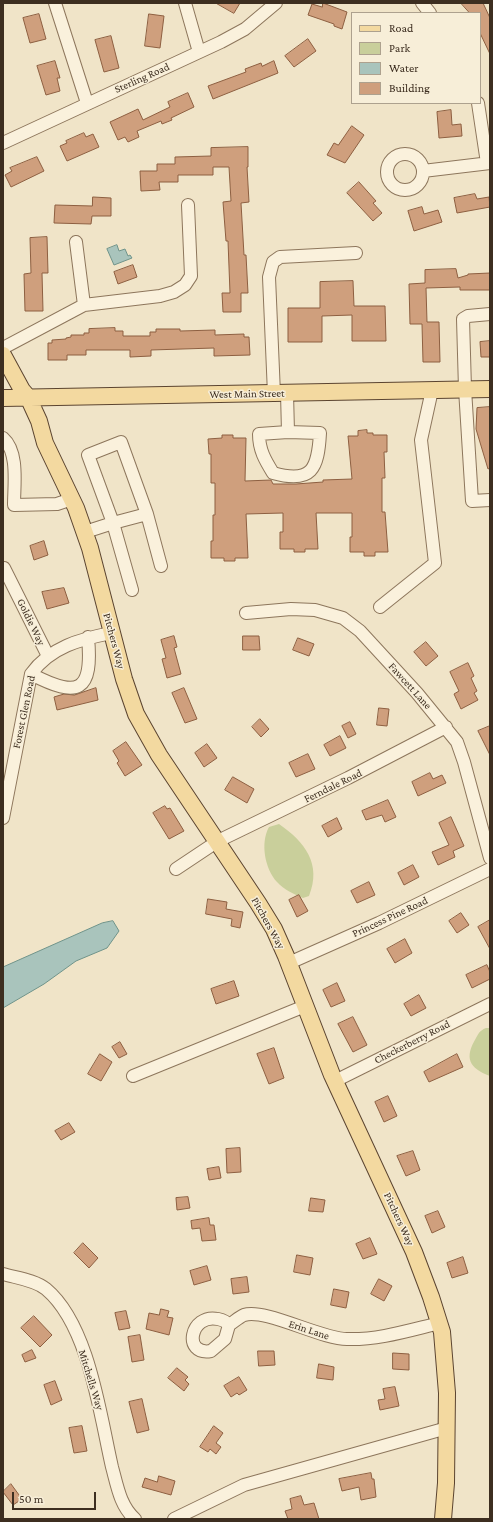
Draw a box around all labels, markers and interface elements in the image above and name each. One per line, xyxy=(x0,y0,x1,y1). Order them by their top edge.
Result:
legend xyxy=(351,12,481,104)
text: Road xyxy=(389,21,413,35)
text: Park xyxy=(389,41,410,55)
street label: Sterling Road xyxy=(112,60,172,96)
text: Water xyxy=(389,61,418,75)
text: Building xyxy=(389,81,430,95)
street label: West Main Street xyxy=(209,387,285,401)
street label: Goldie Way xyxy=(14,596,48,648)
street label: Pitchers Way xyxy=(100,612,128,670)
street label: Fawcett Lane xyxy=(386,660,434,712)
street label: Forest Glen Road xyxy=(10,674,38,750)
street label: Ferndale Road xyxy=(302,766,364,806)
street label: Princess Pine Road xyxy=(350,894,430,940)
street label: Pitchers Way xyxy=(248,895,288,951)
street label: Checkerberry Road xyxy=(372,1017,452,1067)
street label: Pitchers Way xyxy=(381,1190,417,1248)
street label: Erin Lane xyxy=(287,1317,331,1343)
street label: Mitchells Way xyxy=(76,1348,106,1412)
scale bar xyxy=(14,1484,98,1510)
text: 50 m xyxy=(19,1492,43,1506)

